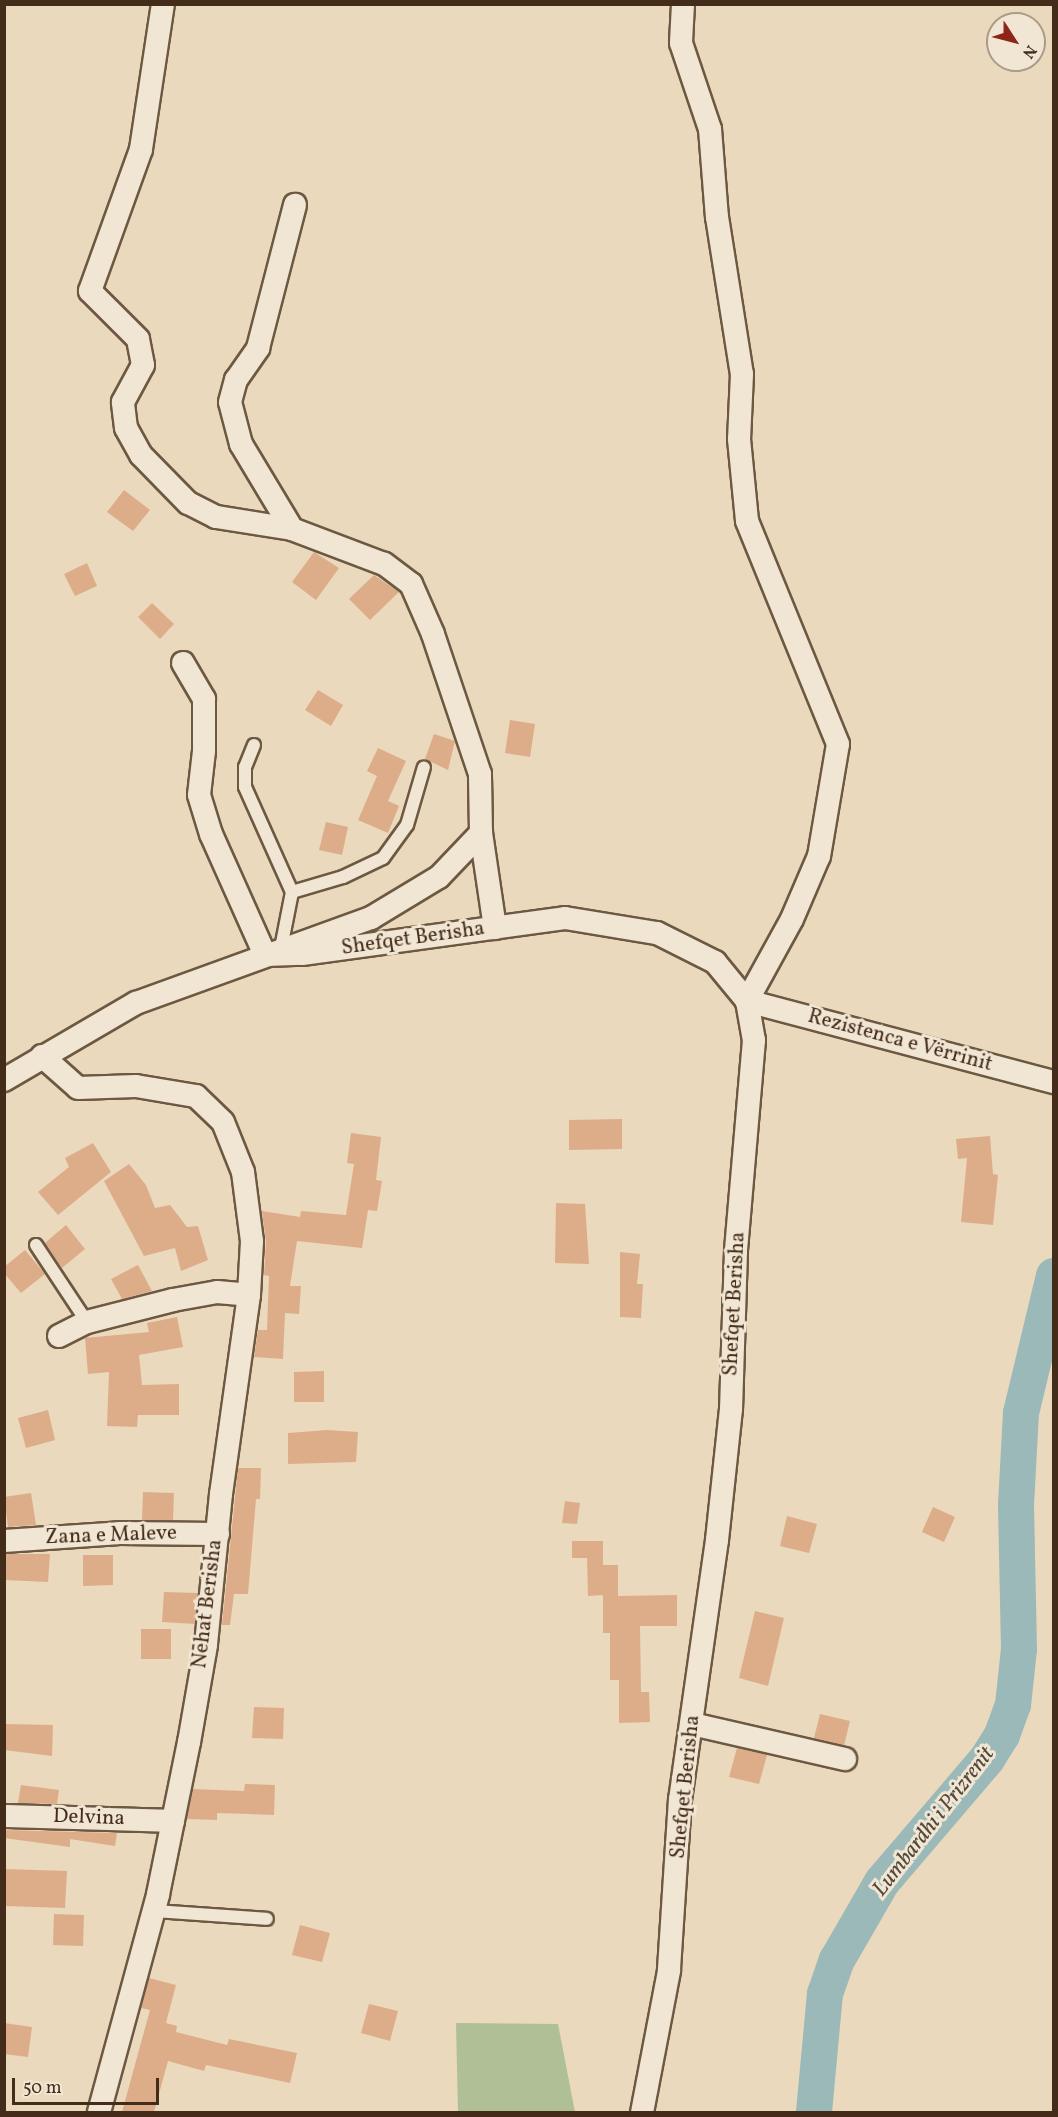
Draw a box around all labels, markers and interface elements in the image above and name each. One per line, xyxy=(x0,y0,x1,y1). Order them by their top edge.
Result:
north arrow xyxy=(986,12,1046,72)
text: N xyxy=(1017,40,1041,63)
street label: Shefqet Berisha xyxy=(340,916,486,962)
street label: Rezistenca e Vërrinit xyxy=(805,1004,995,1078)
street label: Shefqet Berisha xyxy=(719,1231,751,1377)
street label: Zana e Maleve xyxy=(45,1521,177,1551)
street label: Nehat Berisha xyxy=(188,1538,228,1670)
street label: Shefqet Berisha xyxy=(666,1714,706,1860)
water label: Lumbardhi i Prizrenit xyxy=(867,1742,1001,1902)
street label: Delvina xyxy=(53,1804,125,1832)
scale bar xyxy=(15,2066,162,2104)
text: 50 m xyxy=(23,2076,62,2101)

